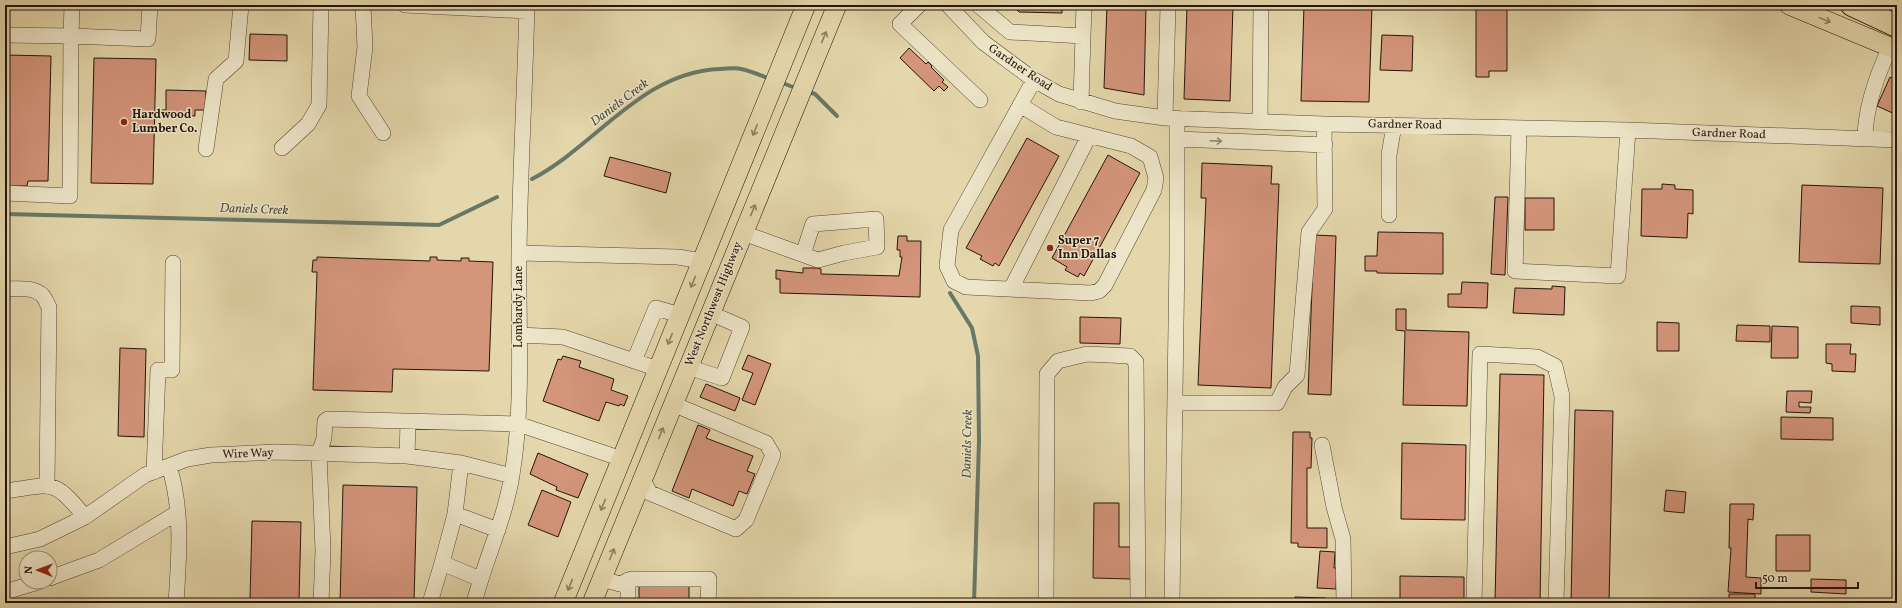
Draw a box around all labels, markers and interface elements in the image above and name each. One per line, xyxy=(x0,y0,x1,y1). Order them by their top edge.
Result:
one-way arrow xyxy=(1819,17,1831,24)
one-way arrow xyxy=(820,31,828,43)
street label: Gardner Road xyxy=(985,41,1055,95)
water label: Daniels Creek xyxy=(587,75,653,131)
place label: Hardwood Lumber Co. xyxy=(132,107,197,137)
street label: Gardner Road xyxy=(1368,116,1442,134)
marker: Hardwood Lumber Co. xyxy=(119,117,129,127)
one-way arrow xyxy=(751,124,759,136)
street label: Gardner Road xyxy=(1692,125,1766,143)
one-way arrow xyxy=(1209,137,1222,144)
water label: Daniels Creek xyxy=(219,200,289,220)
one-way arrow xyxy=(749,204,757,216)
place label: Super 7 Inn Dallas xyxy=(1058,233,1117,263)
street label: West Northwest Highway xyxy=(682,239,747,369)
marker: Super 7 Inn Dallas xyxy=(1045,243,1055,253)
street label: Lombardy Lane xyxy=(511,266,527,348)
one-way arrow xyxy=(689,276,697,288)
one-way arrow xyxy=(666,332,674,344)
water label: Daniels Creek xyxy=(958,409,978,479)
one-way arrow xyxy=(658,428,665,440)
street label: Wire Way xyxy=(222,445,274,463)
one-way arrow xyxy=(598,498,606,510)
one-way arrow xyxy=(609,548,616,560)
north arrow xyxy=(18,550,58,590)
scale bar xyxy=(1756,564,1858,590)
text: N xyxy=(22,566,37,574)
text: 50 m xyxy=(1762,571,1788,587)
one-way arrow xyxy=(566,578,573,590)

